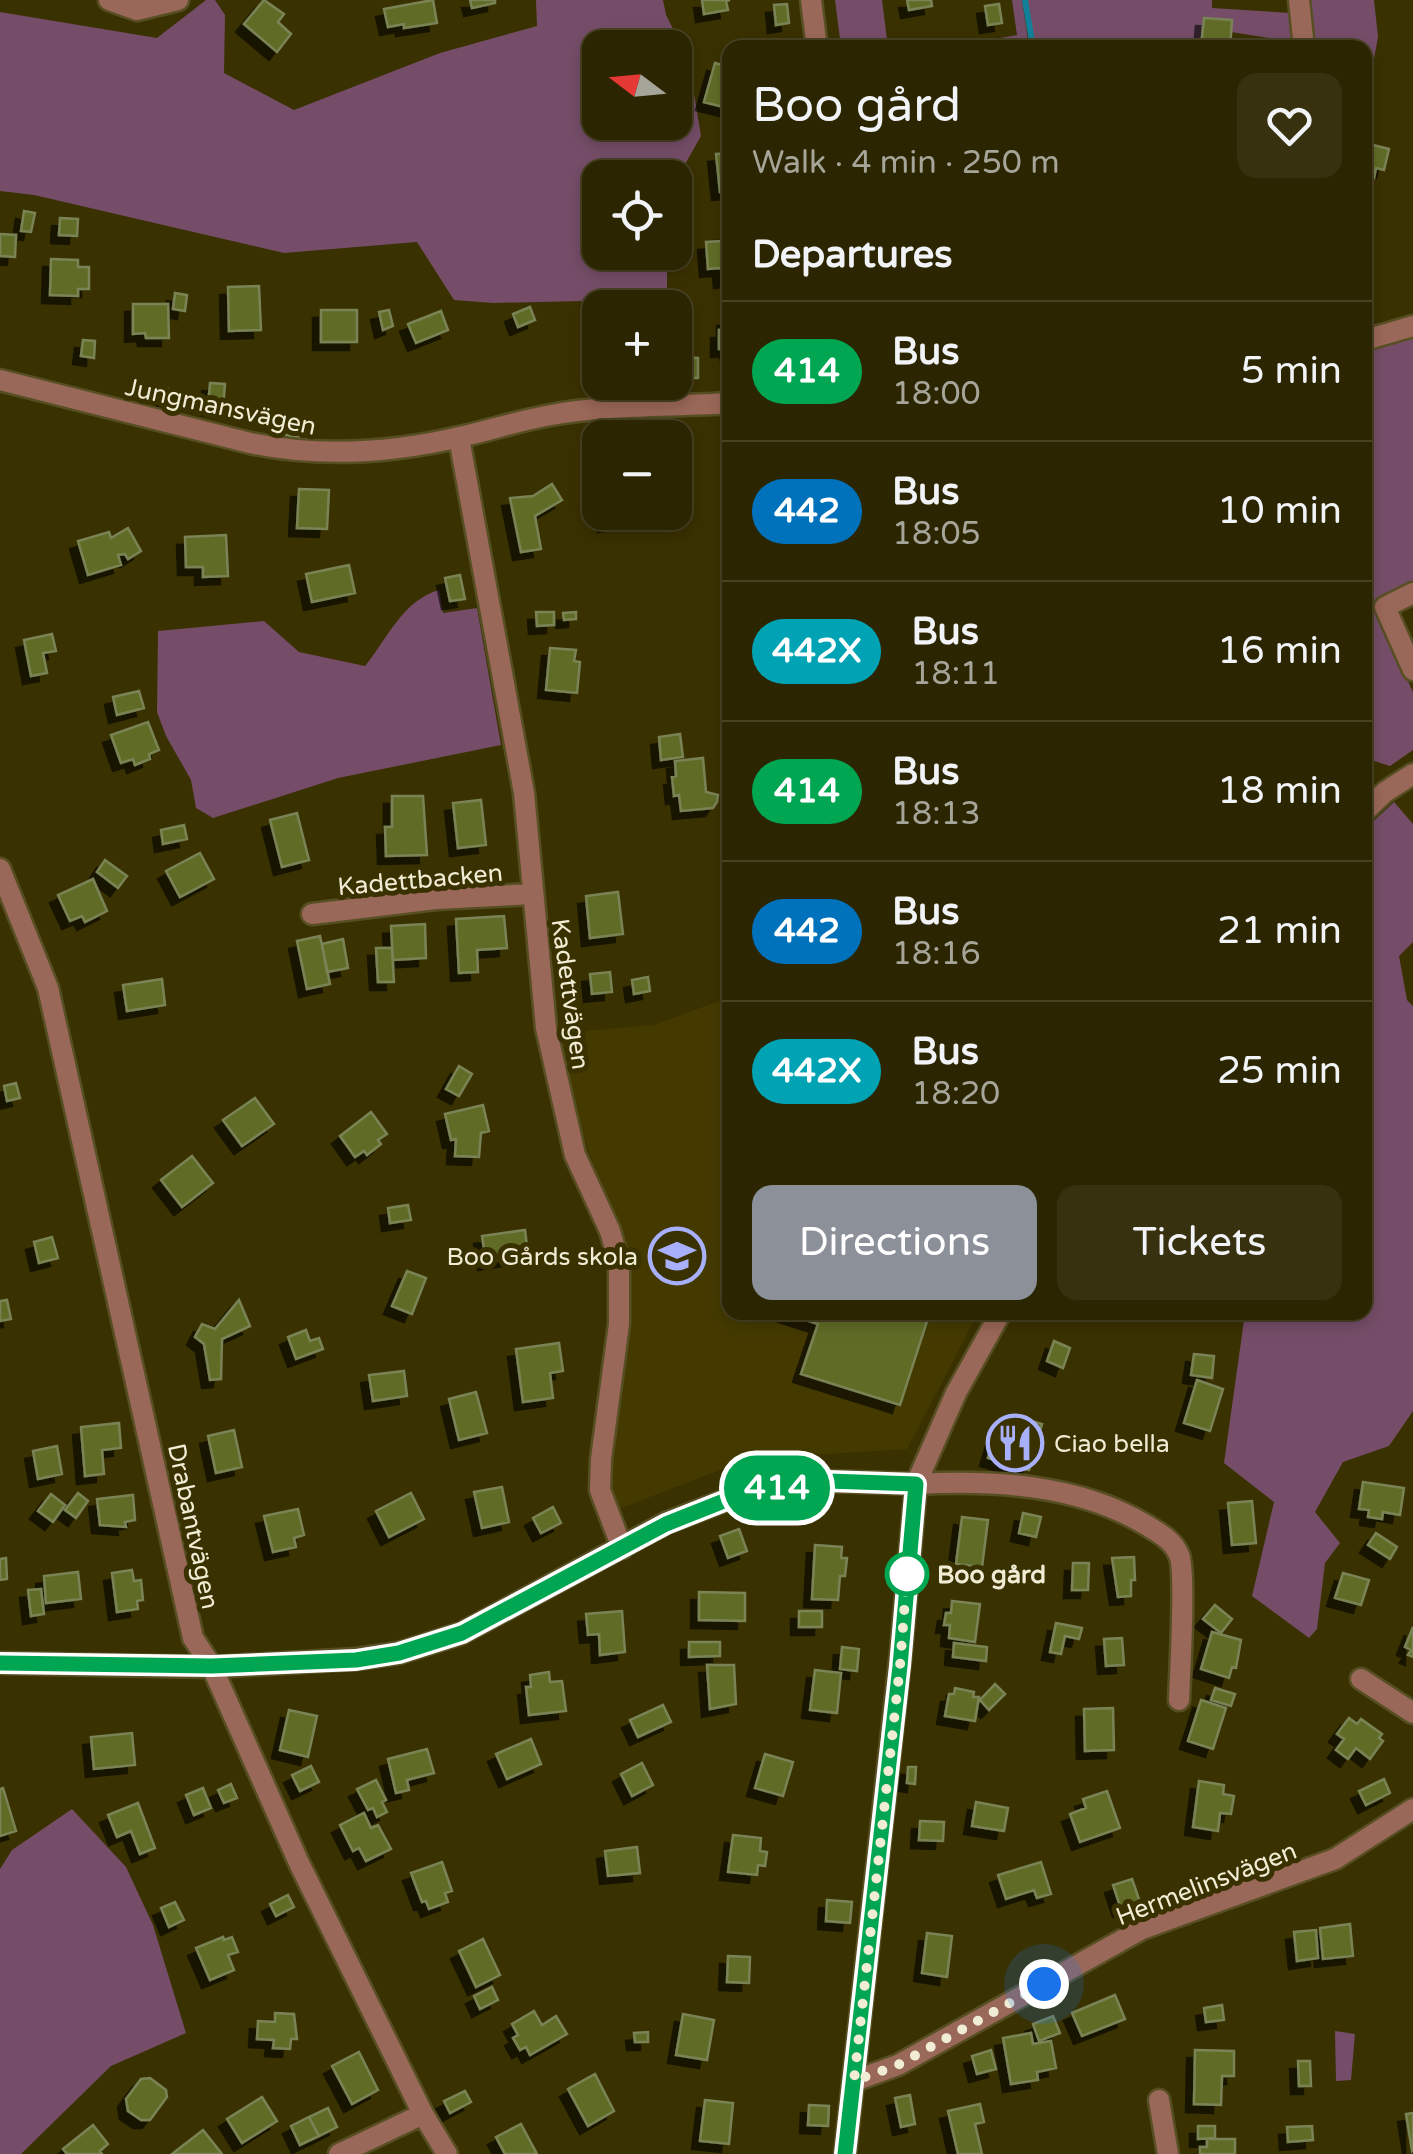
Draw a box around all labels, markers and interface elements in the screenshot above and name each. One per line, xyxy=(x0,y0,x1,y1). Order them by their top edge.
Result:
north arrow xyxy=(582,30,692,140)
map controls xyxy=(582,30,692,530)
button: heart xyxy=(1237,73,1342,178)
text: Boo gård xyxy=(752,77,961,135)
text: Walk · 4 min · 250 m xyxy=(752,144,1060,182)
button: locate xyxy=(582,160,692,270)
text: Departures xyxy=(752,232,953,278)
button: + xyxy=(582,290,692,400)
text: Bus xyxy=(892,329,959,375)
text: 5 min xyxy=(1241,348,1342,394)
text: 414 xyxy=(774,350,840,392)
street label: Jungmansvägen xyxy=(123,372,319,442)
text: 18:00 xyxy=(892,375,981,413)
button: − xyxy=(582,420,692,530)
text: Bus xyxy=(892,469,959,515)
text: 10 min xyxy=(1217,488,1342,534)
text: 442 xyxy=(774,490,840,532)
text: 18:05 xyxy=(892,515,981,553)
text: Bus xyxy=(911,609,979,655)
text: 16 min xyxy=(1217,628,1342,674)
text: 442X xyxy=(772,630,861,672)
text: 18:11 xyxy=(911,655,1000,693)
text: Bus xyxy=(892,749,959,795)
text: 18 min xyxy=(1217,768,1342,814)
text: 414 xyxy=(774,770,840,812)
text: 18:13 xyxy=(892,795,981,833)
street label: Kadettbacken xyxy=(336,858,504,902)
text: Bus xyxy=(892,889,959,935)
text: 21 min xyxy=(1217,908,1342,954)
text: 442 xyxy=(774,910,840,952)
street label: Kadettvägen xyxy=(545,917,595,1071)
text: 18:16 xyxy=(892,935,981,973)
text: Bus xyxy=(911,1029,979,1075)
text: 25 min xyxy=(1217,1048,1342,1094)
text: 442X xyxy=(772,1050,861,1092)
text: 18:20 xyxy=(911,1075,1000,1113)
button: Directions xyxy=(752,1185,1037,1300)
button: Tickets xyxy=(1057,1185,1342,1300)
school or university icon: Boo Gårds skola xyxy=(647,1226,707,1286)
place label: Boo Gårds skola xyxy=(447,1242,638,1272)
restaurant icon: Ciao bella xyxy=(985,1413,1045,1473)
place label: Ciao bella xyxy=(1054,1429,1170,1459)
street label: Drabantvägen xyxy=(161,1441,225,1612)
line badge: 414 xyxy=(720,1456,834,1520)
text: 414 xyxy=(744,1467,810,1509)
marker: Boo gård xyxy=(886,1553,928,1595)
place label: Boo gård xyxy=(937,1560,1046,1590)
street label: Hermelinsvägen xyxy=(1112,1836,1301,1932)
your location xyxy=(1019,1959,1069,2009)

